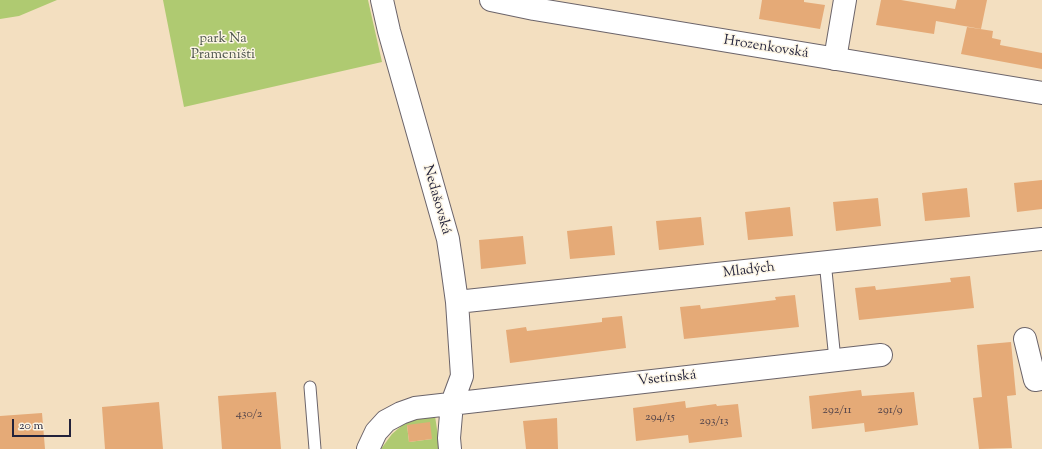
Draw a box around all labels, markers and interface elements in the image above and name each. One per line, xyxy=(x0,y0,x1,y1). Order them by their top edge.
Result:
park label: park Na Prameništi xyxy=(191,32,255,64)
street label: Hrozenkovská xyxy=(722,33,810,63)
street label: Nedašovská xyxy=(418,163,454,237)
street label: Mladých xyxy=(722,259,776,283)
street label: Vsetínská xyxy=(637,368,697,390)
house number: 292/11 xyxy=(822,404,852,418)
house number: 291/9 xyxy=(877,404,903,418)
house number: 430/2 xyxy=(236,408,262,422)
scale bar xyxy=(14,411,73,437)
house number: 294/15 xyxy=(645,411,675,425)
house number: 293/13 xyxy=(699,415,729,429)
text: 20 m xyxy=(19,417,43,435)

